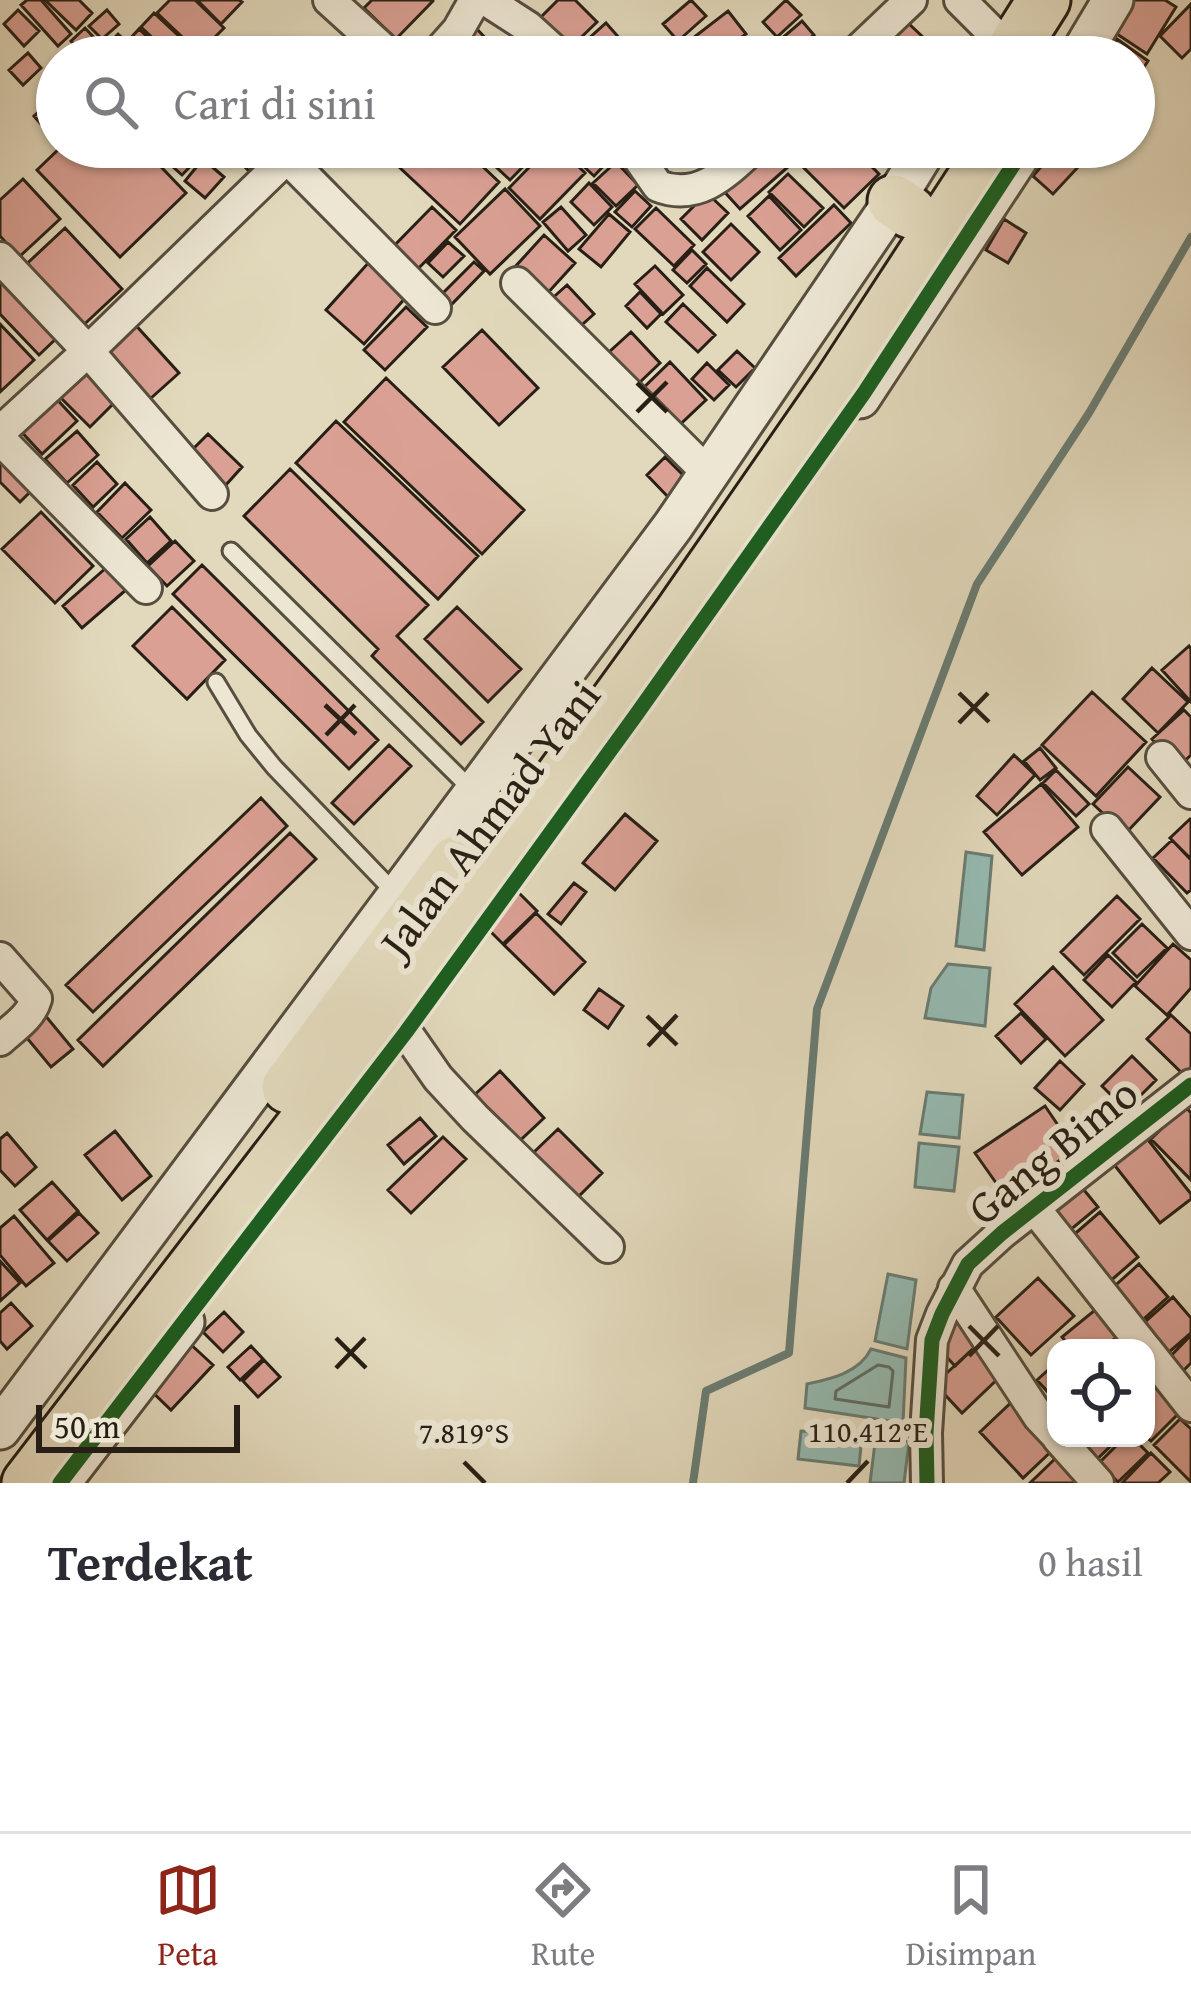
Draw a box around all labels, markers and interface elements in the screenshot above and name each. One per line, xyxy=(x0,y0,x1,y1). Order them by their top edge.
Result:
search box xyxy=(36,36,1155,168)
icon: search xyxy=(78,69,144,135)
text: Cari di sini xyxy=(174,70,376,135)
street label: Jalan Ahmad Yani xyxy=(360,666,615,974)
street label: Gang Bimo xyxy=(953,1061,1151,1239)
map controls xyxy=(1047,1339,1155,1447)
button: locate xyxy=(1047,1339,1155,1447)
scale bar xyxy=(36,1399,240,1452)
text: 50 m xyxy=(54,1402,120,1450)
text: 110.412°E xyxy=(808,1409,928,1453)
text: 7.819°S xyxy=(419,1410,509,1454)
text: Terdekat xyxy=(48,1524,253,1599)
text: 0 hasil xyxy=(1038,1533,1143,1590)
tab: Peta xyxy=(155,1857,221,1977)
tab: Rute xyxy=(530,1857,596,1977)
tab: Disimpan xyxy=(906,1857,1036,1977)

